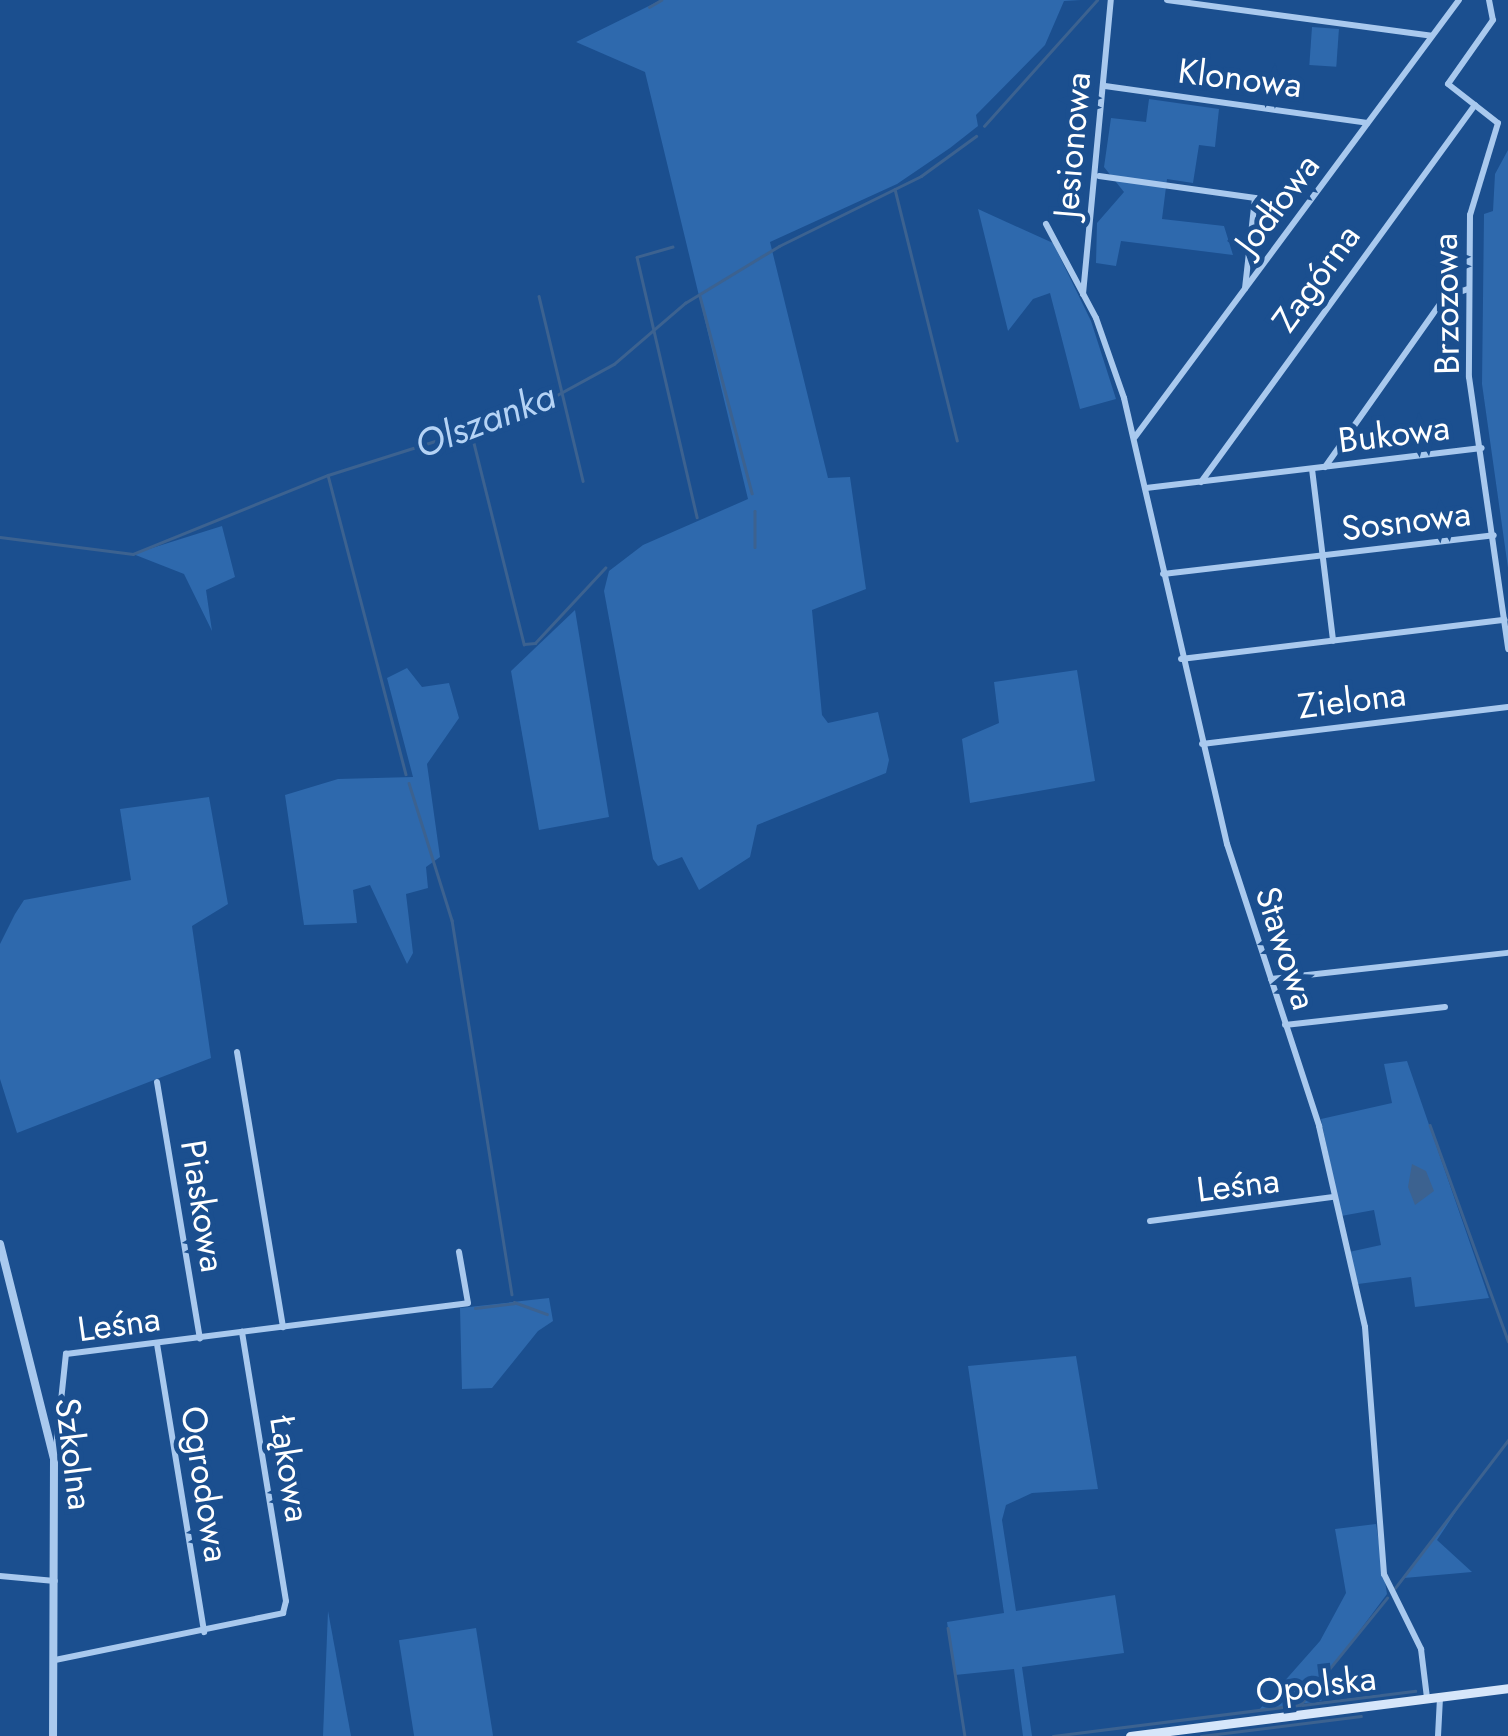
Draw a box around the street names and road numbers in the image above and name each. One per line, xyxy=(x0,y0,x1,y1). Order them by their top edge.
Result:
street label: Klonowa xyxy=(1176,50,1304,106)
street label: Jesionowa xyxy=(1045,70,1099,220)
street label: Jodłowa xyxy=(1226,146,1328,262)
street label: Zagórna xyxy=(1263,216,1369,340)
street label: Brzozowa xyxy=(1424,233,1468,375)
street label: Bukowa xyxy=(1336,406,1452,462)
street label: Sosnowa xyxy=(1339,492,1473,550)
street label: Zielona xyxy=(1296,673,1408,727)
street label: Stawowa xyxy=(1246,881,1326,1015)
street label: Piaskowa xyxy=(172,1137,234,1275)
street label: Leśna xyxy=(1194,1159,1282,1211)
street label: Leśna xyxy=(75,1297,163,1351)
street label: Szkolna xyxy=(46,1396,102,1512)
street label: Ogrodowa xyxy=(172,1403,238,1565)
street label: Łąkowa xyxy=(261,1413,319,1525)
street label: Opolska xyxy=(1253,1657,1379,1713)

